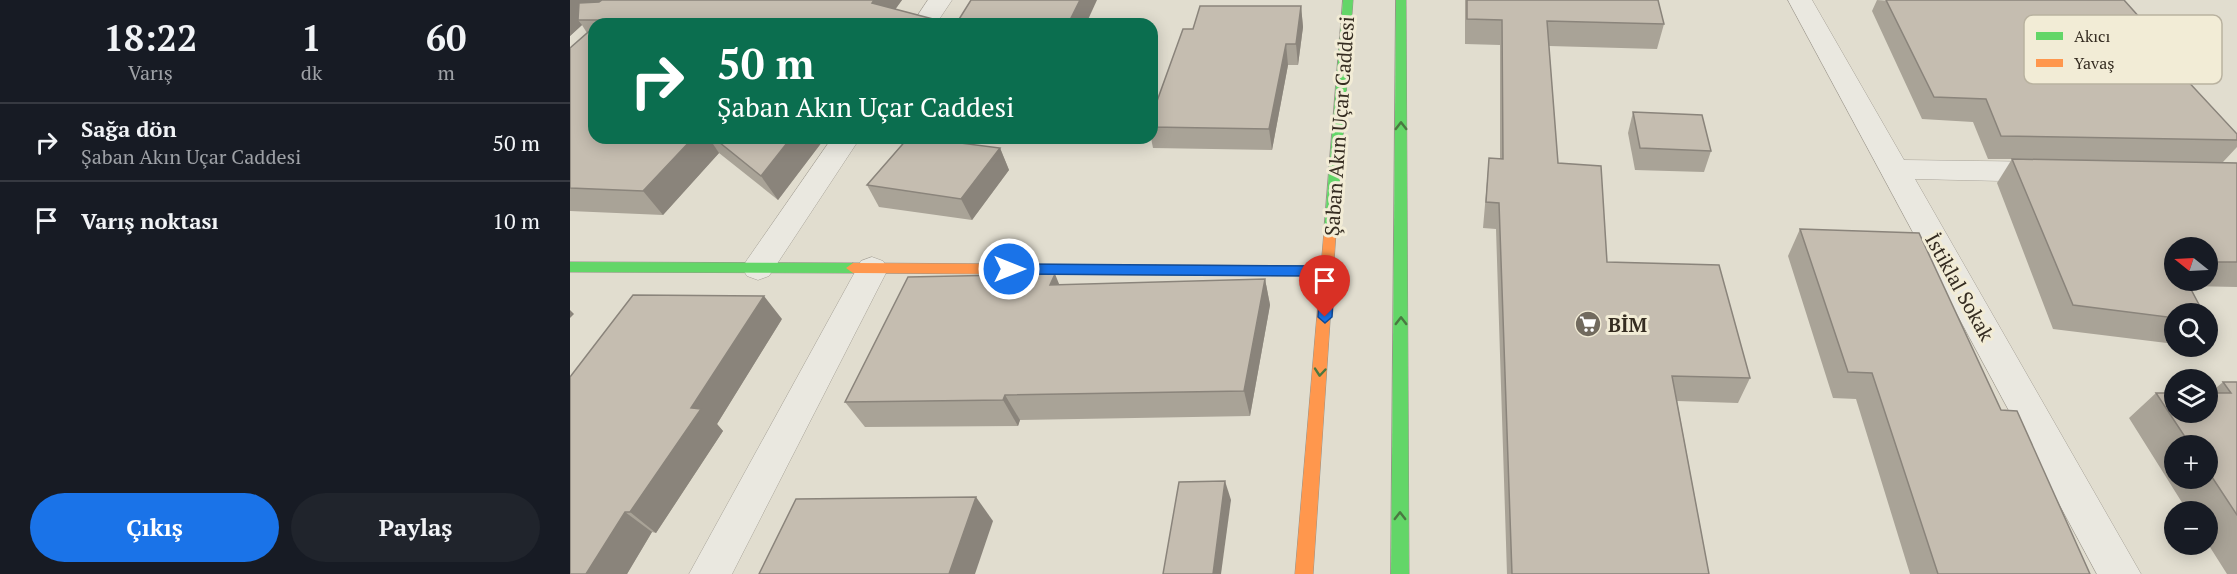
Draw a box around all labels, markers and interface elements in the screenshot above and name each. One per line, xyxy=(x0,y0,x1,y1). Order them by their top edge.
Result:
text: 18:22 xyxy=(104,14,197,61)
text: 1 xyxy=(301,14,322,61)
text: 60 xyxy=(426,14,466,61)
street label: Şaban Akın Uçar Caddesi xyxy=(1318,15,1360,237)
legend xyxy=(2024,15,2222,84)
text: Akıcı xyxy=(2074,25,2110,47)
text: 50 m xyxy=(717,35,815,91)
icon: right xyxy=(618,42,696,120)
text: Yavaş xyxy=(2074,52,2115,74)
text: Varış xyxy=(128,59,173,86)
text: dk xyxy=(301,59,322,86)
text: m xyxy=(437,59,455,86)
text: Şaban Akın Uçar Caddesi xyxy=(717,89,1014,125)
text: Sağa dön xyxy=(81,114,177,143)
one-way arrow xyxy=(1395,121,1407,130)
icon: right xyxy=(30,126,63,159)
text: 50 m xyxy=(492,128,540,157)
text: Şaban Akın Uçar Caddesi xyxy=(81,143,301,170)
icon: arrive xyxy=(30,204,63,237)
text: Varış noktası xyxy=(81,206,219,235)
text: 10 m xyxy=(492,206,540,235)
street label: İstiklal Sokak xyxy=(1919,228,2001,346)
position arrow xyxy=(977,237,1041,301)
north arrow xyxy=(2164,237,2218,291)
map controls xyxy=(2164,237,2218,555)
pin xyxy=(1299,255,1350,317)
icon: arrive xyxy=(1308,264,1341,297)
button: search xyxy=(2164,303,2218,357)
supermarket icon: BİM xyxy=(1573,309,1603,339)
place label: BİM xyxy=(1608,311,1647,338)
one-way arrow xyxy=(1394,316,1407,325)
one-way arrow xyxy=(1314,368,1327,377)
button: layers xyxy=(2164,369,2218,423)
button: + xyxy=(2164,435,2218,489)
button: Çıkış xyxy=(30,493,279,562)
button: Paylaş xyxy=(291,493,540,562)
button: − xyxy=(2164,501,2218,555)
one-way arrow xyxy=(1394,511,1406,520)

